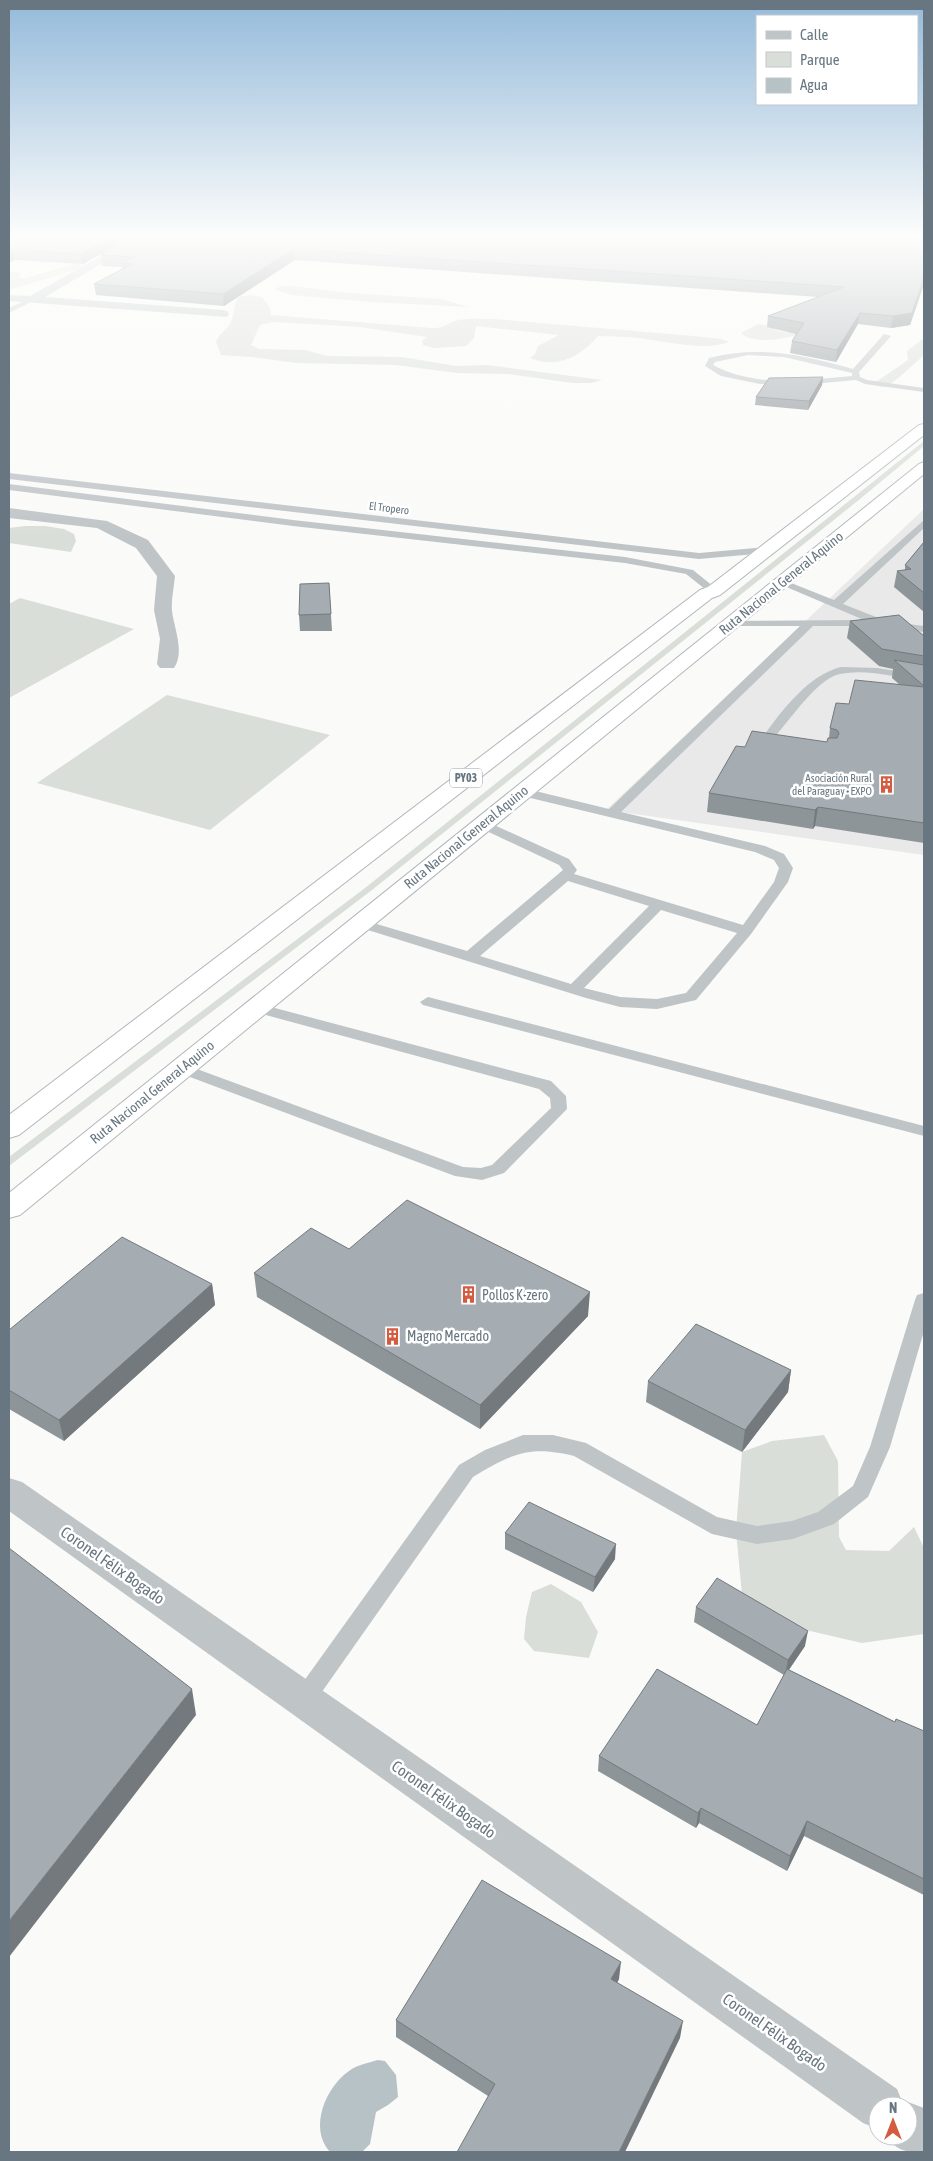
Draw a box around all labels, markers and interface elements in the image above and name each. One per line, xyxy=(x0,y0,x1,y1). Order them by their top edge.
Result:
legend xyxy=(756,15,918,105)
text: Calle xyxy=(800,26,829,43)
text: Parque xyxy=(800,51,840,68)
text: Agua xyxy=(800,76,828,93)
street label: El Tropero xyxy=(368,500,410,516)
street label: Ruta Nacional General Aquino xyxy=(716,528,846,638)
road number: PY03 xyxy=(450,768,482,788)
place label: Asociación Rural del Paraguay - EXPO xyxy=(792,772,872,797)
building icon: Asociación Rural del Paraguay - EXPO xyxy=(876,774,896,794)
street label: Ruta Nacional General Aquino xyxy=(401,782,531,892)
street label: Ruta Nacional General Aquino xyxy=(87,1037,217,1147)
building icon: Pollos K-zero xyxy=(458,1285,478,1305)
place label: Pollos K-zero xyxy=(482,1287,548,1303)
building icon: Magno Mercado xyxy=(383,1326,403,1346)
place label: Magno Mercado xyxy=(407,1328,489,1344)
street label: Coronel Félix Bogado xyxy=(57,1522,168,1608)
street label: Coronel Félix Bogado xyxy=(388,1756,499,1842)
street label: Coronel Félix Bogado xyxy=(719,1989,830,2075)
north arrow xyxy=(868,2096,918,2146)
text: N xyxy=(889,2100,897,2116)

